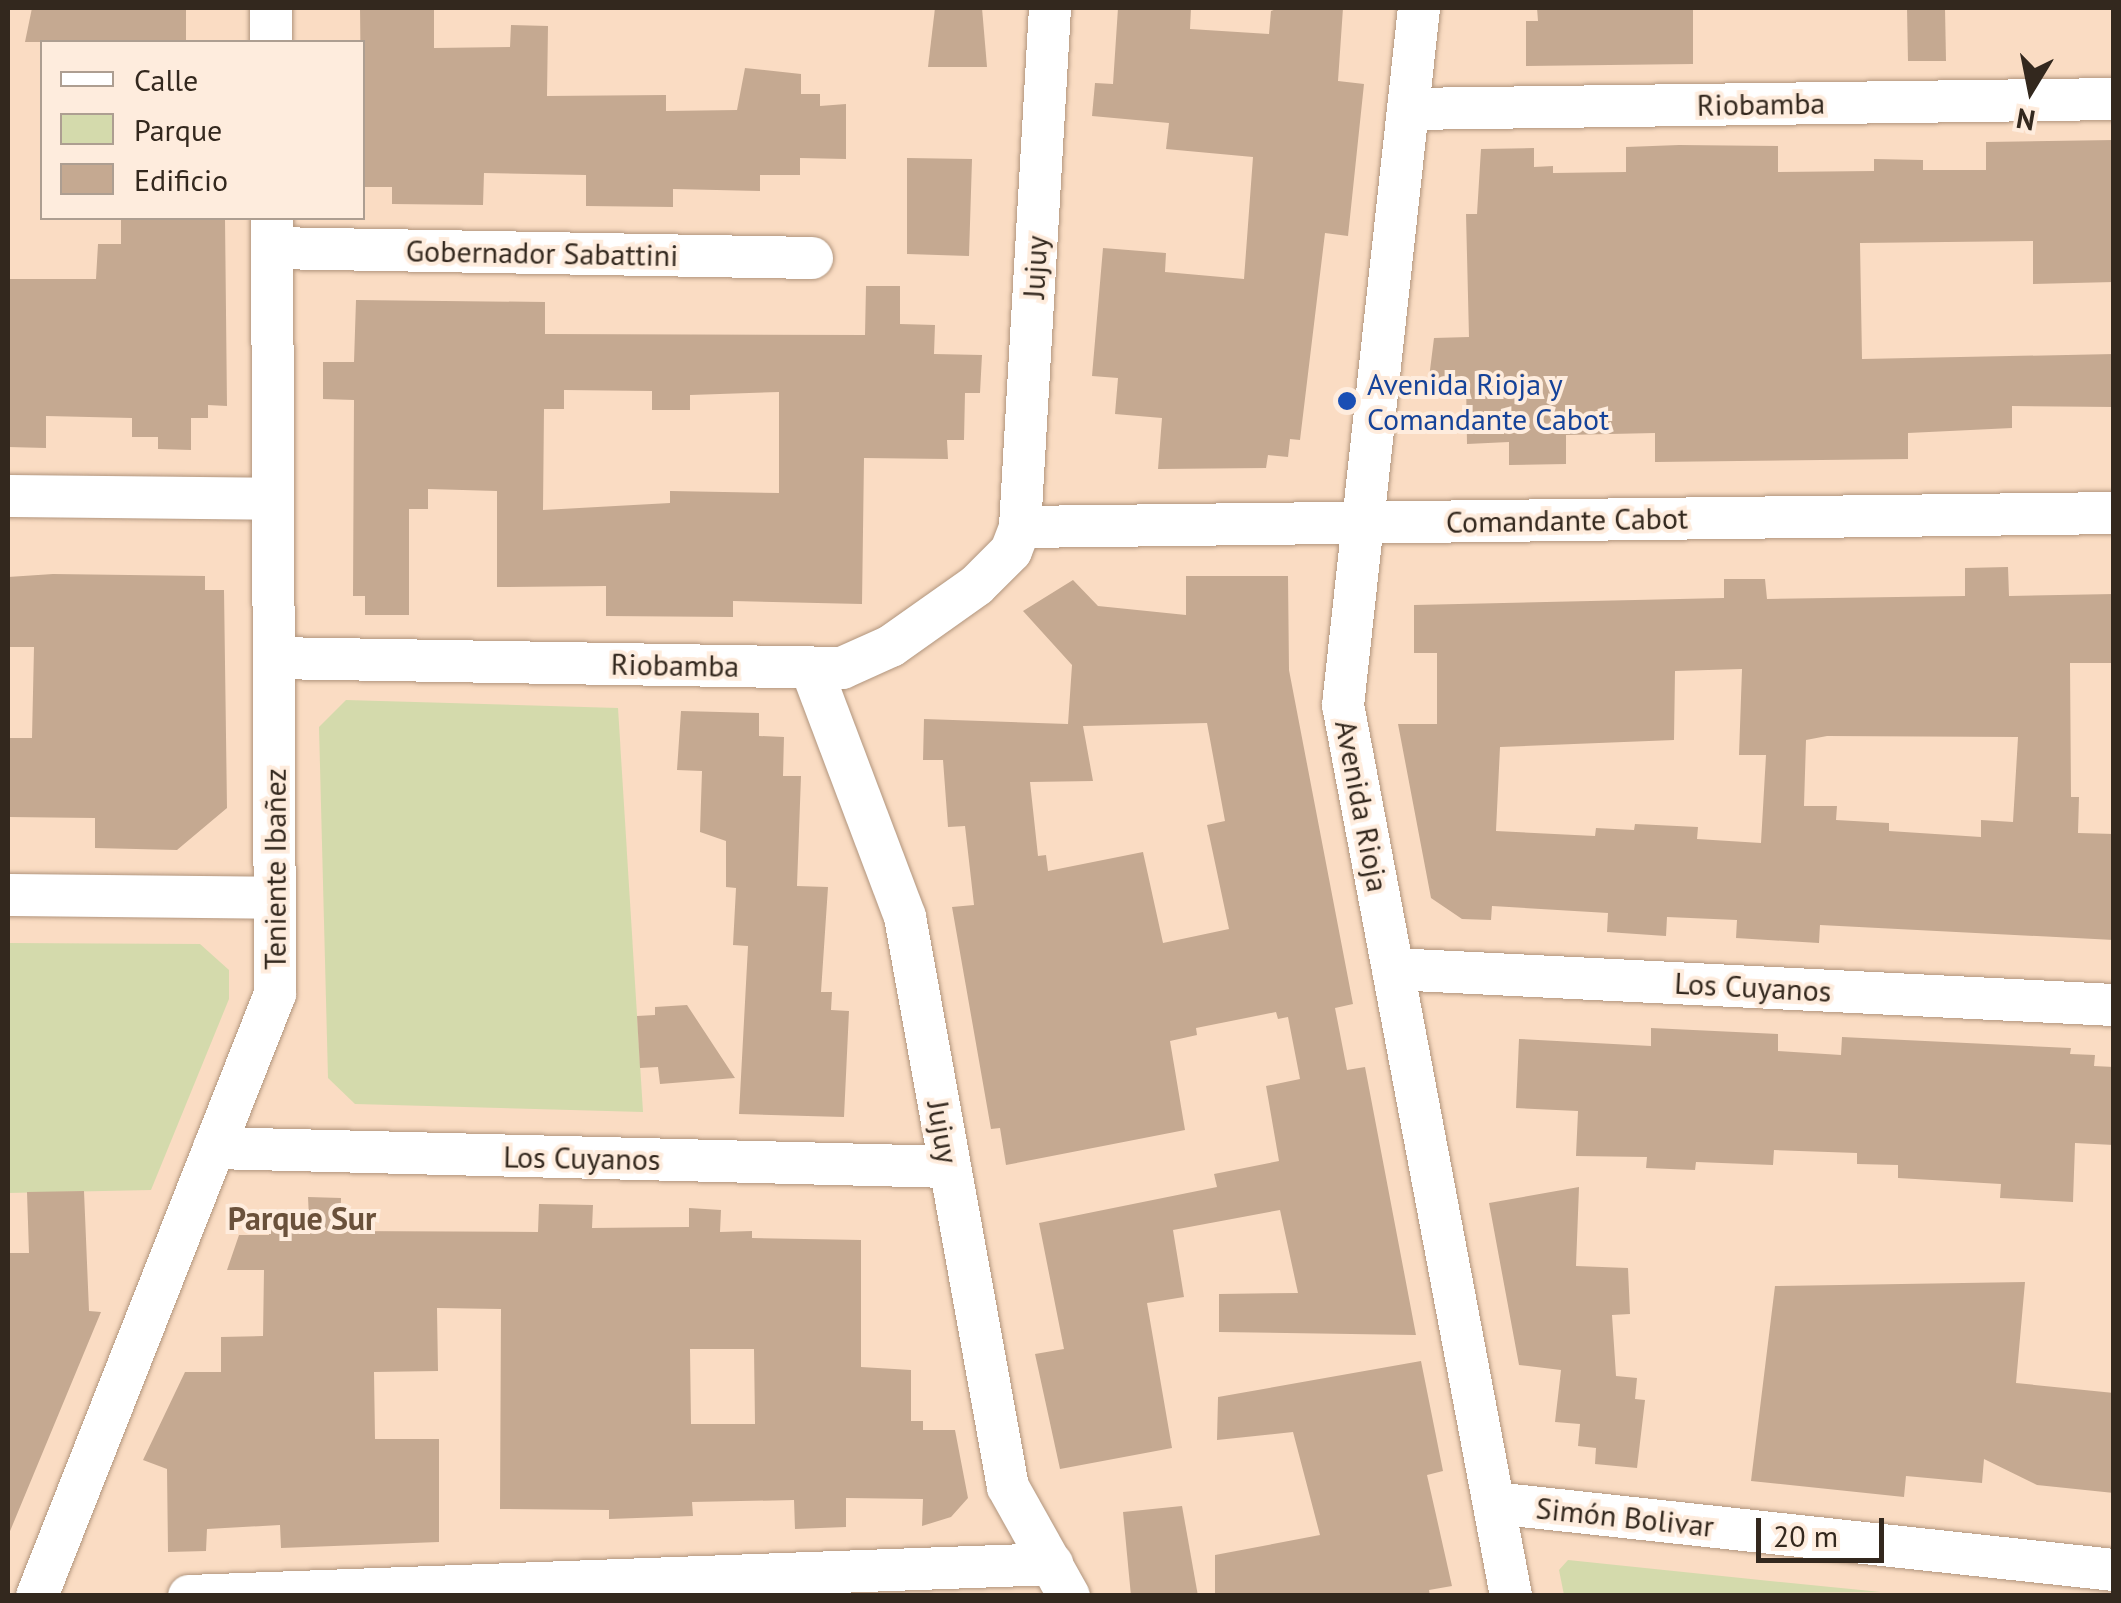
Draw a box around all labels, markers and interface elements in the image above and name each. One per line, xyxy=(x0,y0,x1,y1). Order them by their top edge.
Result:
legend xyxy=(40,40,365,220)
north arrow xyxy=(1981,40,2081,140)
text: Calle xyxy=(134,60,198,99)
street label: Riobamba xyxy=(1696,85,1826,123)
text: N xyxy=(2013,100,2038,140)
text: Parque xyxy=(134,110,222,149)
text: Edificio xyxy=(134,160,228,199)
street label: Gobernador Sabattini xyxy=(405,233,679,273)
street label: Jujuy xyxy=(1015,235,1055,299)
place label: Avenida Rioja y Comandante Cabot xyxy=(1367,366,1609,436)
marker: Avenida Rioja y Comandante Cabot xyxy=(1336,390,1358,412)
street label: Comandante Cabot xyxy=(1446,500,1688,540)
street label: Riobamba xyxy=(610,646,740,684)
street label: Avenida Rioja xyxy=(1328,717,1396,895)
street label: Teniente Ibañez xyxy=(257,768,293,970)
street label: Los Cuyanos xyxy=(1674,965,1832,1009)
street label: Jujuy xyxy=(920,1098,966,1166)
street label: Los Cuyanos xyxy=(503,1139,661,1177)
district label: Parque Sur xyxy=(228,1199,376,1237)
street label: Simón Bolivar xyxy=(1534,1490,1716,1544)
scale bar xyxy=(1761,1498,1888,1560)
text: 20 m xyxy=(1773,1516,1838,1555)

